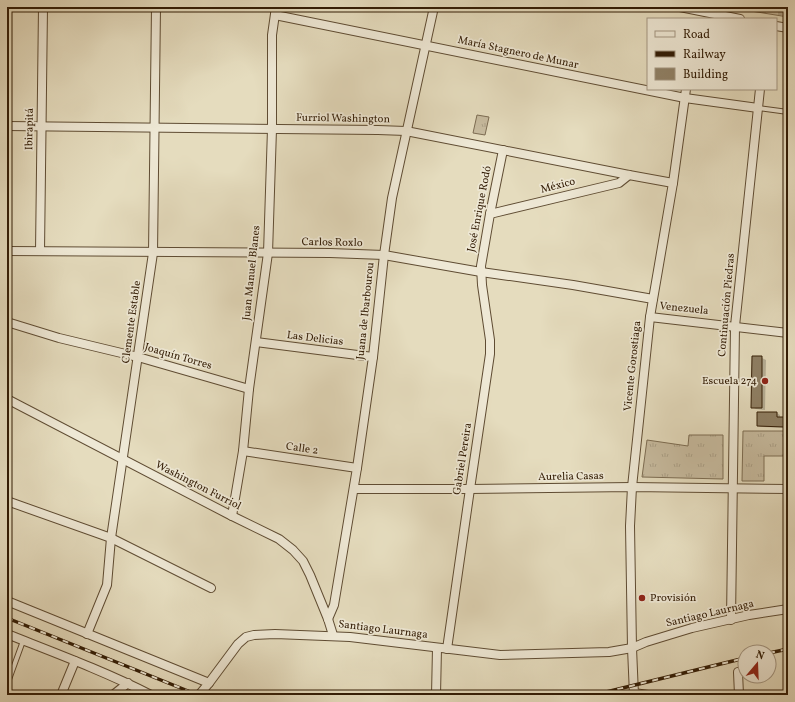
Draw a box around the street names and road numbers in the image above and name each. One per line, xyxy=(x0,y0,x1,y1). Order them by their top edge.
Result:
street label: María Stagnero de Munar xyxy=(456,33,580,73)
street label: Ibirapitá xyxy=(22,107,38,150)
street label: Furriol Washington xyxy=(296,111,391,127)
street label: José Enrique Rodó xyxy=(464,164,496,253)
street label: México xyxy=(539,174,577,198)
street label: Juan Manuel Blanes xyxy=(240,225,264,321)
street label: Carlos Roxlo xyxy=(301,235,363,251)
street label: Continuación Piedras xyxy=(715,252,739,357)
street label: Juana de Ibarbourou xyxy=(353,262,379,360)
street label: Clemente Estable xyxy=(119,280,145,364)
street label: Venezuela xyxy=(659,299,710,319)
street label: Vicente Gorostiaga xyxy=(621,319,645,412)
street label: Las Delicias xyxy=(286,328,344,350)
street label: Joaquín Torres xyxy=(142,340,214,374)
street label: Gabriel Pereira xyxy=(450,421,476,496)
street label: Calle 2 xyxy=(285,439,319,459)
street label: Washington Furriol xyxy=(153,458,243,514)
street label: Aurelia Casas xyxy=(538,469,604,485)
street label: Santiago Laurnaga xyxy=(664,596,756,631)
street label: Santiago Laurnaga xyxy=(337,617,429,643)

